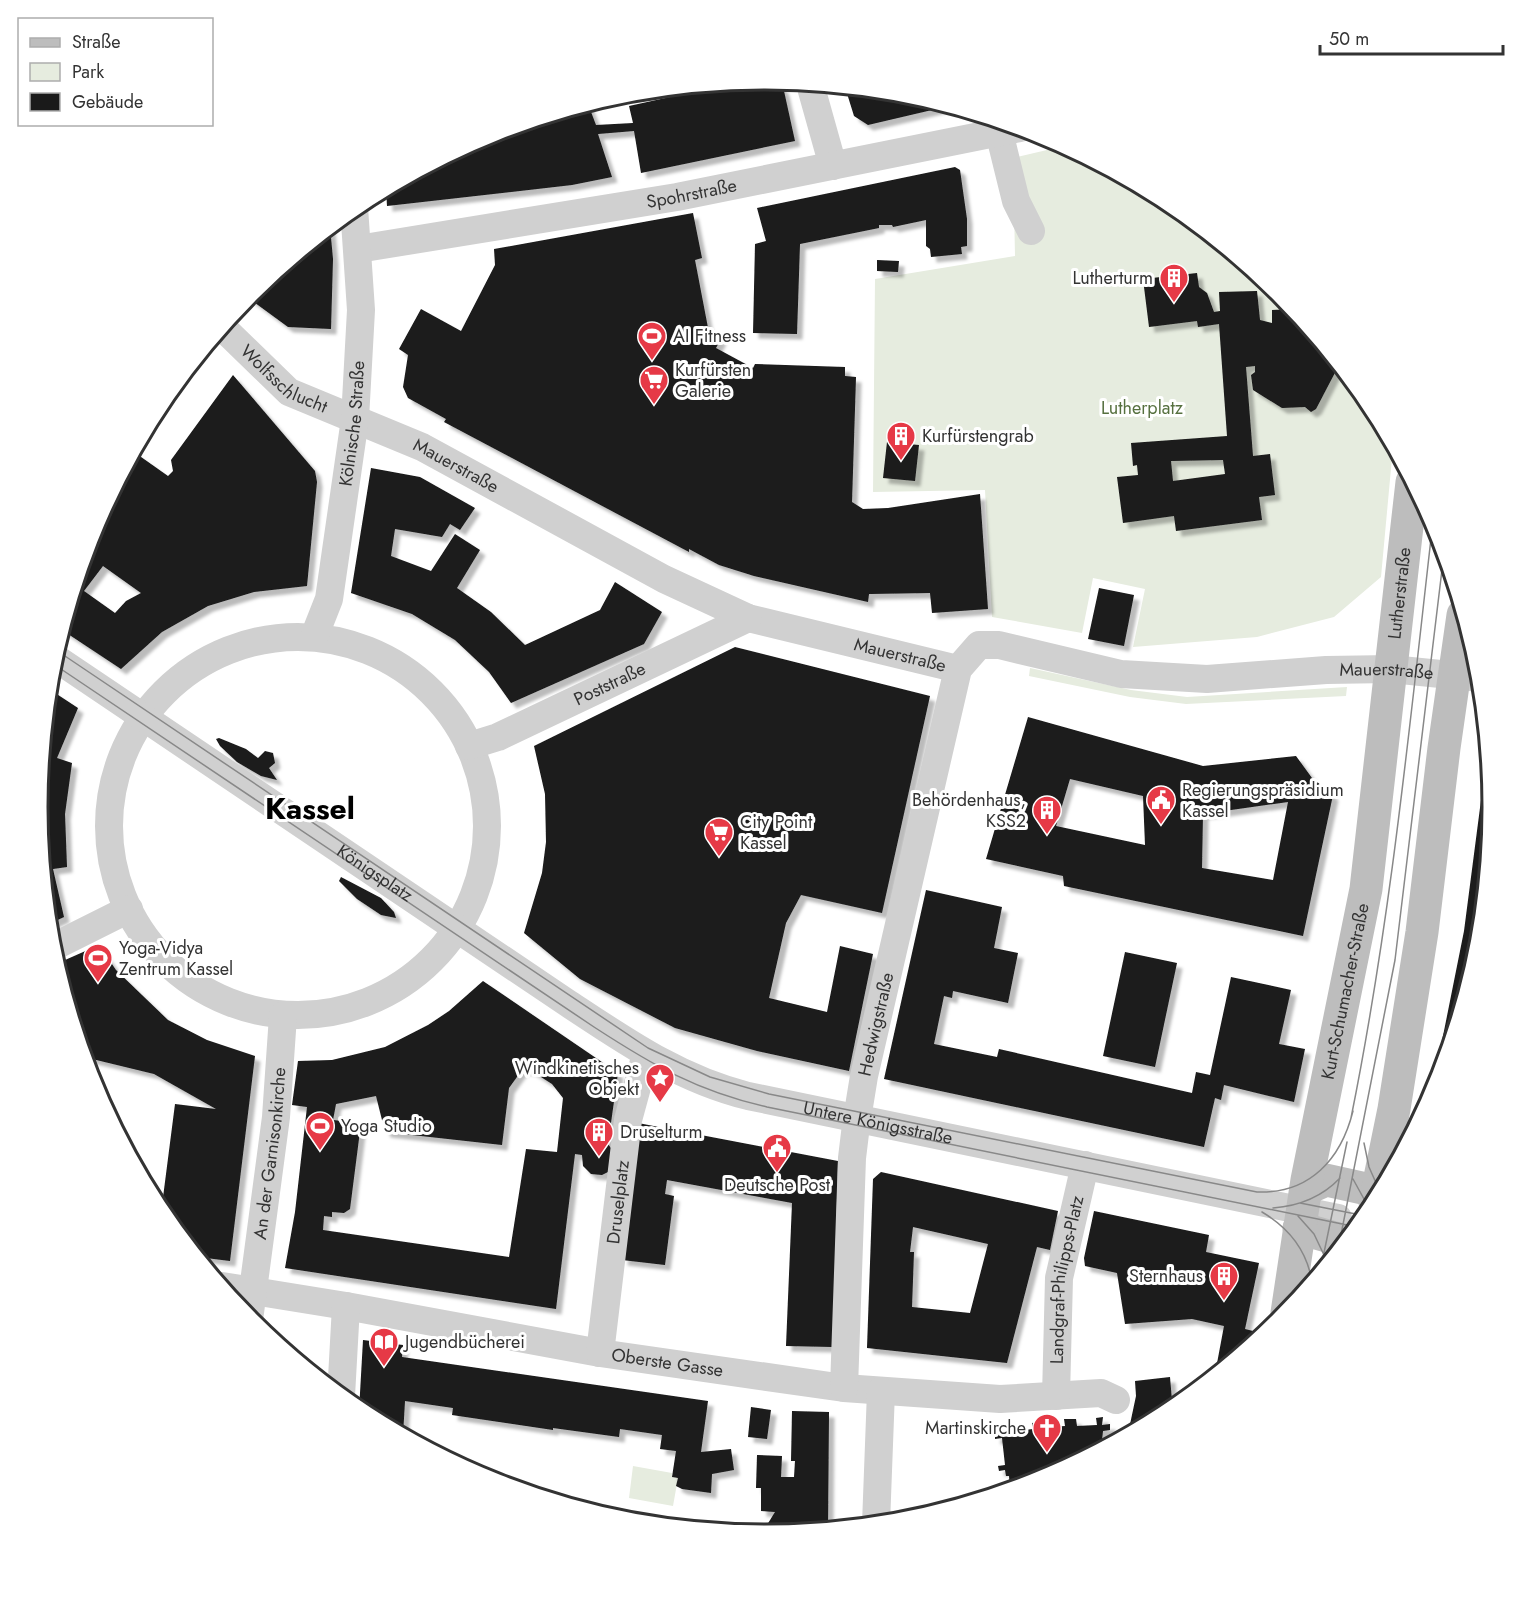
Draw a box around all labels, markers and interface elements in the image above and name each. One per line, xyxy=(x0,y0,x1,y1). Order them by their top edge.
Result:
legend xyxy=(18,18,213,126)
scale bar xyxy=(1320,18,1503,56)
text: 50 m xyxy=(1329,26,1369,52)
text: Straße xyxy=(72,29,120,55)
text: Park xyxy=(72,59,104,85)
text: Gebäude xyxy=(72,89,143,115)
street label: Spohrstraße xyxy=(644,172,739,215)
building icon: Lutherturm xyxy=(1158,262,1190,304)
place label: Lutherturm xyxy=(1073,265,1153,291)
sports icon: AI Fitness xyxy=(636,320,668,362)
place label: AI Fitness xyxy=(673,323,746,349)
street label: Wolfsschlucht xyxy=(234,339,332,420)
place label: Kurfürsten Galerie xyxy=(675,357,751,404)
street label: Kölnische Straße xyxy=(332,360,371,488)
supermarket icon: Kurfürsten Galerie xyxy=(638,364,670,406)
park label: Lutherplatz xyxy=(1101,395,1184,421)
building icon: Kurfürstengrab xyxy=(885,420,917,462)
place label: Kurfürstengrab xyxy=(922,423,1034,449)
street label: Mauerstraße xyxy=(409,432,504,499)
street label: Lutherstraße xyxy=(1381,546,1418,641)
street label: Mauerstraße xyxy=(851,631,949,679)
street label: Poststraße xyxy=(569,656,650,712)
street label: Mauerstraße xyxy=(1339,656,1435,686)
place label: Regierungspräsidium Kassel xyxy=(1182,777,1344,824)
public building icon: Regierungspräsidium Kassel xyxy=(1145,784,1177,826)
district label: Kassel xyxy=(265,787,355,830)
place label: Behördenhaus, KSS2 xyxy=(912,787,1026,834)
building icon: Behördenhaus, KSS2 xyxy=(1031,794,1063,836)
place label: City Point Kassel xyxy=(740,809,813,856)
supermarket icon: City Point Kassel xyxy=(703,816,735,858)
street label: Königsplatz xyxy=(332,838,419,909)
street label: Kurt-Schumacher-Straße xyxy=(1315,901,1376,1082)
place label: Yoga-Vidya Zentrum Kassel xyxy=(119,935,233,982)
sports icon: Yoga-Vidya Zentrum Kassel xyxy=(82,942,114,984)
street label: Hedwigstraße xyxy=(851,970,900,1079)
place label: Windkinetisches Objekt xyxy=(515,1055,640,1102)
place icon: Windkinetisches Objekt xyxy=(644,1062,676,1104)
street label: An der Garnisonkirche xyxy=(247,1066,292,1241)
street label: Untere Königsstraße xyxy=(801,1095,955,1151)
sports icon: Yoga Studio xyxy=(304,1110,336,1152)
place label: Yoga Studio xyxy=(341,1113,432,1139)
building icon: Druselturm xyxy=(583,1116,615,1158)
place label: Druselturm xyxy=(620,1119,703,1145)
public building icon: Deutsche Post xyxy=(761,1132,793,1174)
street label: Druselplatz xyxy=(600,1158,636,1245)
place label: Deutsche Post xyxy=(724,1172,831,1198)
street label: Landgraf-Philipps-Platz xyxy=(1044,1192,1091,1364)
building icon: Sternhaus xyxy=(1208,1260,1240,1302)
place label: Sternhaus xyxy=(1129,1263,1203,1289)
library icon: Jugendbücherei xyxy=(368,1326,400,1368)
place label: Jugendbücherei xyxy=(403,1329,525,1355)
street label: Oberste Gasse xyxy=(610,1342,725,1384)
church icon: Martinskirche xyxy=(1031,1412,1063,1454)
place label: Martinskirche xyxy=(925,1415,1026,1441)

